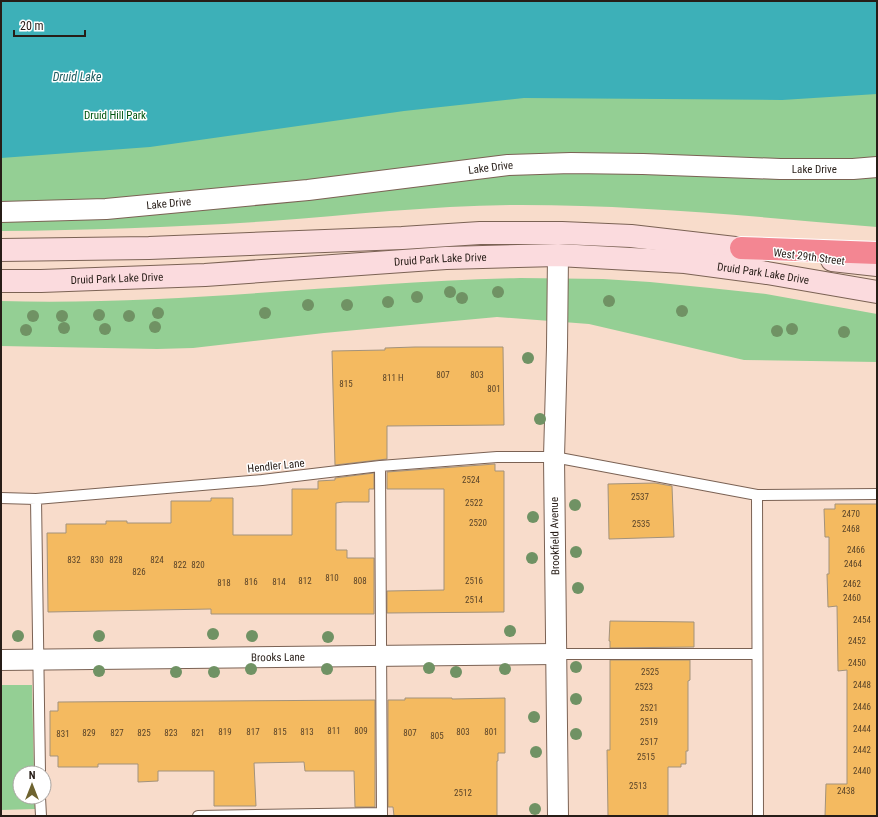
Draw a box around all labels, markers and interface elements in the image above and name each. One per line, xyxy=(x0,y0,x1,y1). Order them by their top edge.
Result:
scale bar xyxy=(14,12,85,38)
text: 20 m xyxy=(20,19,44,33)
water label: Druid Lake xyxy=(53,70,102,84)
park label: Druid Hill Park xyxy=(84,109,146,122)
street label: Lake Drive xyxy=(467,158,513,176)
street label: Lake Drive xyxy=(792,163,837,176)
street label: Lake Drive xyxy=(146,195,192,212)
street label: West 29th Street xyxy=(773,246,845,268)
street label: Druid Park Lake Drive xyxy=(394,250,487,268)
street label: Druid Park Lake Drive xyxy=(717,260,810,287)
street label: Druid Park Lake Drive xyxy=(70,270,164,286)
house number: 807 xyxy=(436,370,450,380)
house number: 803 xyxy=(470,370,484,380)
house number: 811 H xyxy=(383,373,403,383)
house number: 815 xyxy=(339,379,353,389)
house number: 801 xyxy=(487,384,501,394)
street label: Hendler Lane xyxy=(247,457,305,475)
house number: 2524 xyxy=(462,475,480,485)
house number: 2537 xyxy=(631,492,649,502)
street label: Brookfield Avenue xyxy=(548,497,562,575)
house number: 2522 xyxy=(465,498,483,508)
house number: 2470 xyxy=(842,509,860,519)
house number: 2520 xyxy=(469,518,487,528)
house number: 2535 xyxy=(632,519,650,529)
house number: 2468 xyxy=(842,524,860,534)
house number: 2466 xyxy=(847,545,865,555)
house number: 832 xyxy=(67,555,81,565)
house number: 830 xyxy=(90,555,104,565)
house number: 828 xyxy=(109,555,123,565)
house number: 824 xyxy=(150,555,164,565)
house number: 2464 xyxy=(844,559,862,569)
house number: 822 xyxy=(173,560,187,570)
house number: 820 xyxy=(191,560,205,570)
house number: 826 xyxy=(132,567,146,577)
house number: 810 xyxy=(325,573,339,583)
house number: 812 xyxy=(298,576,312,586)
house number: 808 xyxy=(353,576,367,586)
house number: 2516 xyxy=(465,576,483,586)
house number: 816 xyxy=(244,577,258,587)
house number: 814 xyxy=(272,577,286,587)
house number: 818 xyxy=(217,578,231,588)
house number: 2462 xyxy=(843,579,861,589)
house number: 2460 xyxy=(843,593,861,603)
house number: 2514 xyxy=(465,595,483,605)
house number: 2454 xyxy=(853,615,871,625)
house number: 2452 xyxy=(848,636,866,646)
street label: Brooks Lane xyxy=(251,650,305,664)
house number: 2450 xyxy=(848,658,866,668)
house number: 2525 xyxy=(641,667,659,677)
house number: 2448 xyxy=(853,680,871,690)
house number: 2523 xyxy=(635,682,653,692)
house number: 2446 xyxy=(853,702,871,712)
house number: 2521 xyxy=(640,703,658,713)
house number: 2519 xyxy=(640,717,658,727)
house number: 2444 xyxy=(853,724,871,734)
house number: 811 xyxy=(327,726,341,736)
house number: 809 xyxy=(354,726,368,736)
house number: 819 xyxy=(218,727,232,737)
house number: 817 xyxy=(246,727,260,737)
house number: 815 xyxy=(273,727,287,737)
house number: 813 xyxy=(300,727,314,737)
house number: 803 xyxy=(456,727,470,737)
house number: 801 xyxy=(484,727,498,737)
house number: 829 xyxy=(82,728,96,738)
house number: 827 xyxy=(110,728,124,738)
house number: 825 xyxy=(137,728,151,738)
house number: 823 xyxy=(164,728,178,738)
house number: 821 xyxy=(191,728,205,738)
house number: 807 xyxy=(403,728,417,738)
house number: 831 xyxy=(56,729,70,739)
house number: 805 xyxy=(430,731,444,741)
house number: 2517 xyxy=(640,737,658,747)
house number: 2442 xyxy=(853,745,871,755)
house number: 2515 xyxy=(637,752,655,762)
north arrow xyxy=(12,765,52,805)
house number: 2440 xyxy=(853,766,871,776)
text: N xyxy=(29,769,36,782)
house number: 2513 xyxy=(629,781,647,791)
house number: 2438 xyxy=(837,786,855,796)
house number: 2512 xyxy=(454,788,472,798)

